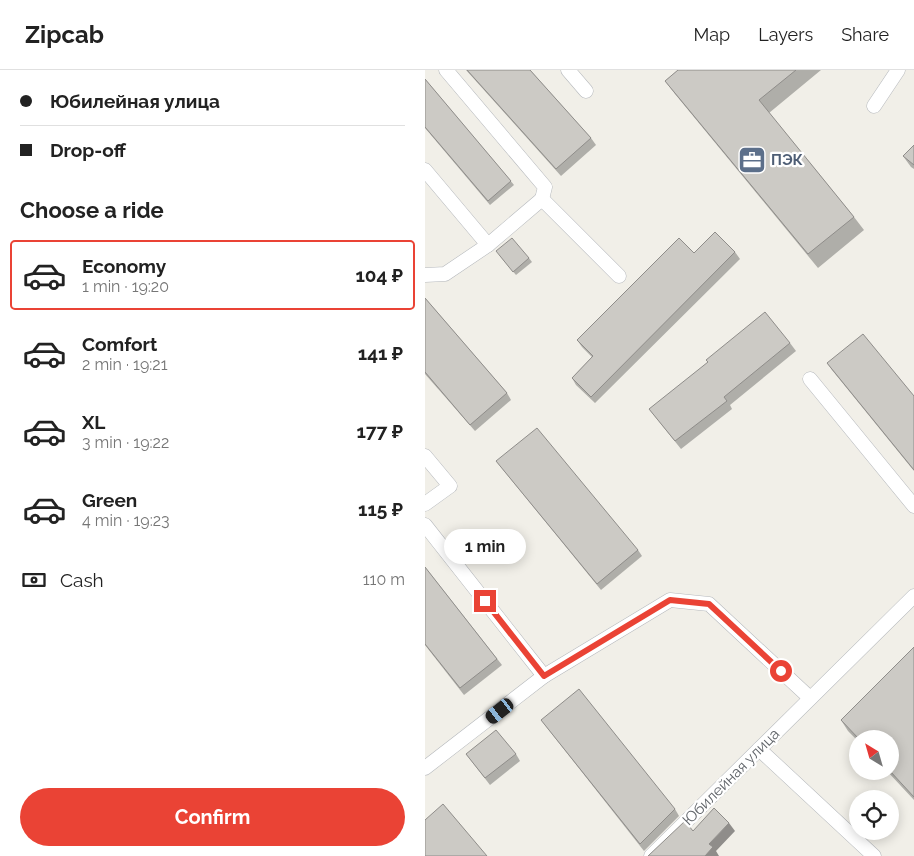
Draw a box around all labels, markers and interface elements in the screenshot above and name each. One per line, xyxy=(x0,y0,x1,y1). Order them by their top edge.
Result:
text: Zipcab xyxy=(25,20,104,49)
text: Map xyxy=(694,24,730,45)
text: Layers xyxy=(758,24,813,45)
text: Share xyxy=(841,24,889,45)
text: Юбилейная улица xyxy=(50,90,220,112)
text: Drop-off xyxy=(50,139,126,161)
office icon: ПЭК xyxy=(737,145,767,175)
place label: ПЭК xyxy=(771,151,804,169)
text: Choose a ride xyxy=(20,197,164,223)
icon: car xyxy=(22,253,67,298)
text: Economy xyxy=(82,255,166,277)
text: 104 ₽ xyxy=(355,264,403,286)
text: 1 min · 19:20 xyxy=(82,277,169,296)
icon: car xyxy=(22,331,67,376)
text: Comfort xyxy=(82,333,157,355)
text: 141 ₽ xyxy=(358,342,403,364)
text: 2 min · 19:21 xyxy=(82,355,168,374)
icon: car xyxy=(22,409,67,454)
text: XL xyxy=(82,411,105,433)
text: 177 ₽ xyxy=(357,420,403,442)
text: 3 min · 19:22 xyxy=(82,433,169,452)
icon: car xyxy=(22,487,67,532)
text: Green xyxy=(82,489,137,511)
text: 115 ₽ xyxy=(358,498,403,520)
text: 4 min · 19:23 xyxy=(82,511,170,530)
callout: 1 min xyxy=(444,528,526,564)
text: 1 min xyxy=(465,537,505,556)
icon: cash xyxy=(20,566,48,594)
text: Cash xyxy=(60,569,104,591)
text: 110 m xyxy=(363,570,405,589)
route end xyxy=(474,590,496,612)
route start xyxy=(770,660,792,682)
car xyxy=(483,696,516,726)
street label: Юбилейная улица xyxy=(679,725,783,829)
north arrow xyxy=(849,730,899,780)
map controls xyxy=(849,730,899,840)
button: Confirm xyxy=(20,788,405,846)
button: locate xyxy=(849,790,899,840)

